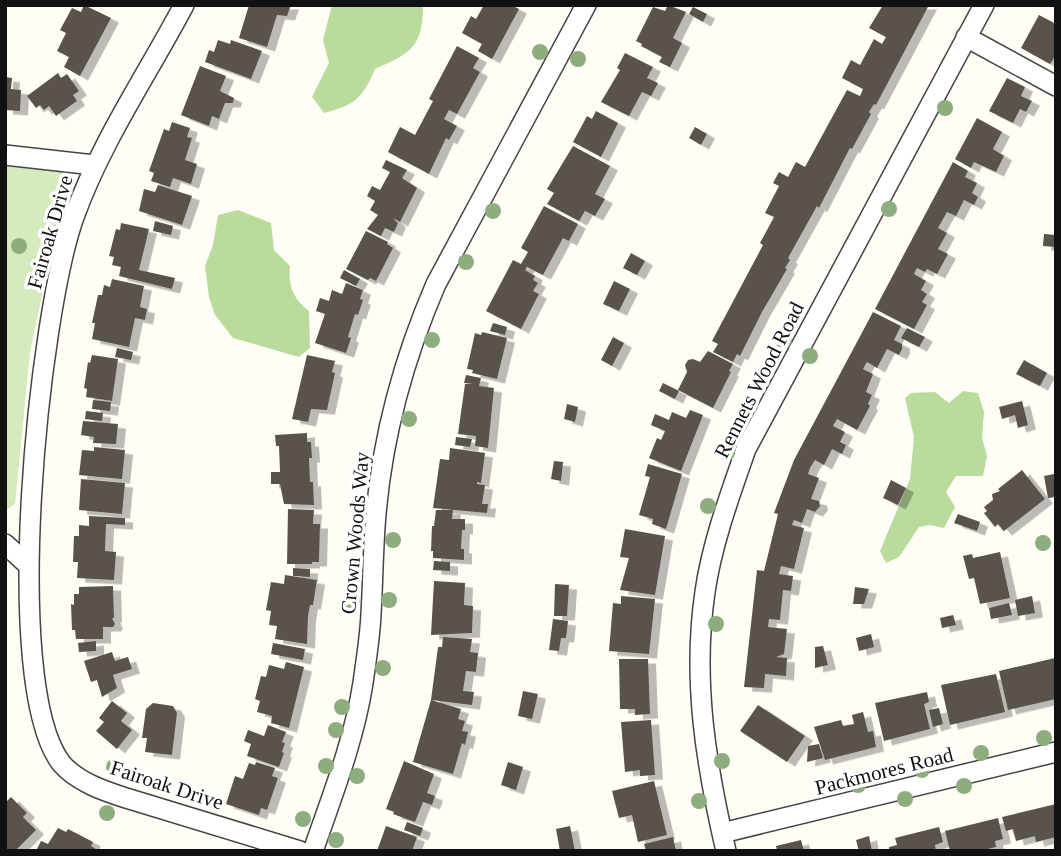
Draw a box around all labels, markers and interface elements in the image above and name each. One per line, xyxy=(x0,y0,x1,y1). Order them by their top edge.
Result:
street label: Fairoak Drive xyxy=(22,172,78,292)
street label: Rennets Wood Road xyxy=(709,298,809,462)
street label: Crown Woods Way xyxy=(336,450,374,615)
street label: Packmores Road xyxy=(812,742,956,800)
street label: Fairoak Drive xyxy=(108,755,226,815)

